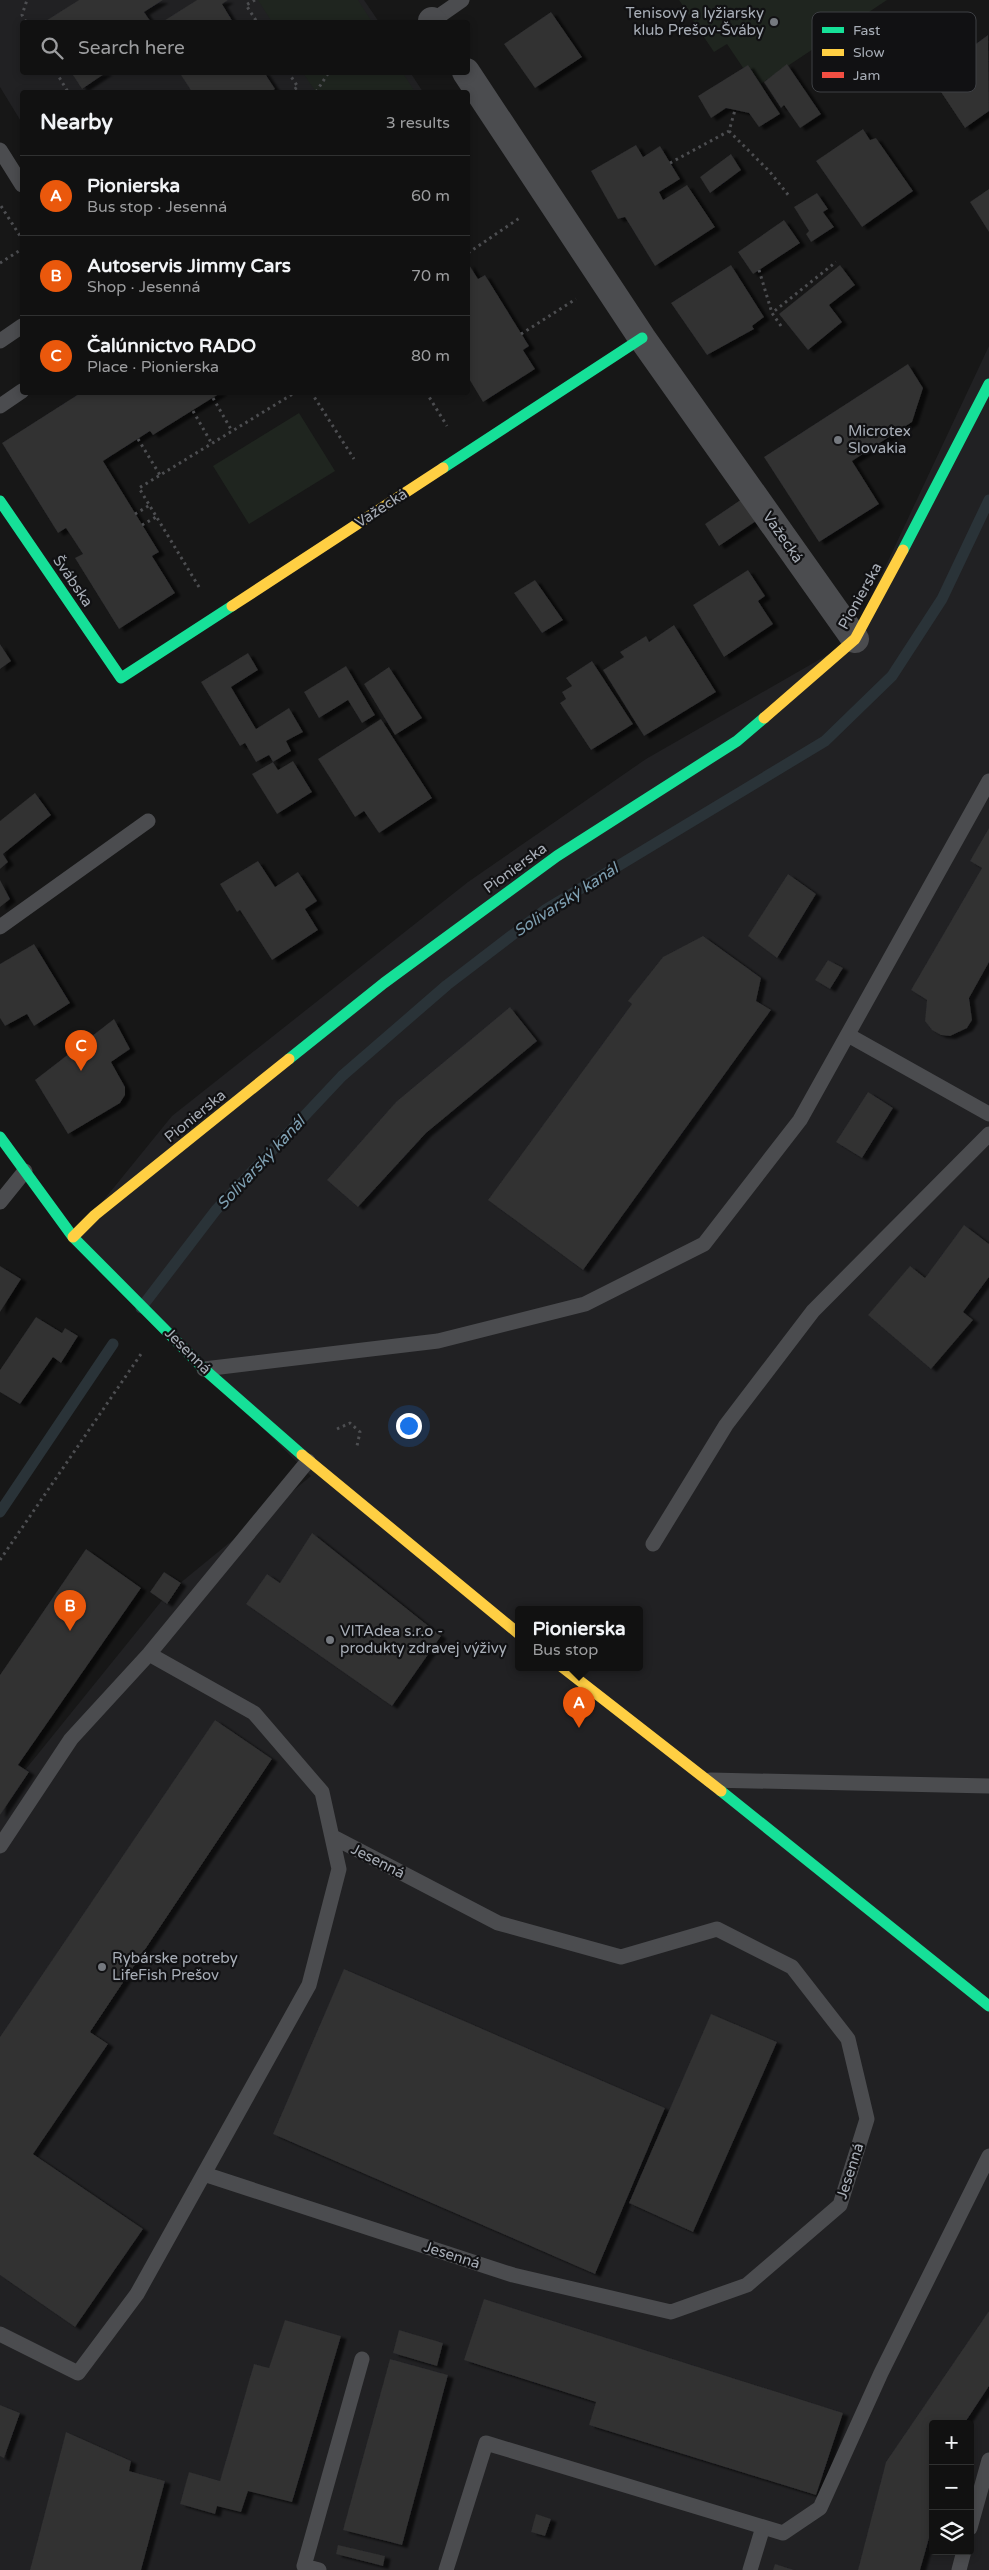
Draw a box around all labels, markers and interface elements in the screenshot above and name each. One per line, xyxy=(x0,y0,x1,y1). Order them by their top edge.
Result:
place label: Tenisový a lyžiarsky klub Prešov-Šváby xyxy=(625,4,764,39)
legend xyxy=(812,12,976,92)
marker: Tenisový a lyžiarsky klub Prešov-Šváby xyxy=(768,16,780,28)
search box xyxy=(20,20,470,75)
text: Fast xyxy=(853,22,881,39)
icon: search xyxy=(38,34,66,62)
text: Search here xyxy=(78,37,185,59)
text: Slow xyxy=(853,44,885,61)
text: Jam xyxy=(853,67,880,84)
text: Nearby xyxy=(40,110,113,135)
text: 3 results xyxy=(386,113,450,133)
text: Pionierska xyxy=(87,175,180,197)
text: A xyxy=(50,186,62,206)
text: 60 m xyxy=(411,186,450,206)
text: Bus stop · Jesenná xyxy=(87,197,227,217)
text: Autoservis Jimmy Cars xyxy=(87,255,291,277)
text: B xyxy=(50,266,62,286)
text: 70 m xyxy=(411,266,450,286)
text: Shop · Jesenná xyxy=(87,277,201,297)
text: Čalúnnictvo RADO xyxy=(87,335,256,357)
text: C xyxy=(50,346,62,366)
text: 80 m xyxy=(411,346,450,366)
text: Place · Pionierska xyxy=(87,357,219,377)
place label: Microtex Slovakia xyxy=(848,422,911,457)
marker: Microtex Slovakia xyxy=(832,434,844,446)
street label: Važecká xyxy=(352,485,410,531)
street label: Važecká xyxy=(759,508,807,566)
street label: Švábska xyxy=(49,552,97,610)
street label: Pionierska xyxy=(834,559,886,633)
street label: Pionierska xyxy=(480,839,550,897)
water label: Solivarský kanál xyxy=(510,858,624,941)
pin: C xyxy=(65,1030,97,1071)
street label: Pionierska xyxy=(161,1086,229,1146)
water label: Solivarský kanál xyxy=(213,1111,311,1214)
street label: Jesenná xyxy=(161,1324,215,1378)
your location xyxy=(396,1413,422,1439)
pin: B xyxy=(54,1590,86,1631)
popup xyxy=(515,1606,643,1671)
text: Pionierska xyxy=(532,1618,626,1640)
place label: VITAdea s.r.o - produkty zdravej výživy xyxy=(340,1622,507,1657)
marker: VITAdea s.r.o - produkty zdravej výživy xyxy=(324,1634,336,1646)
text: Bus stop xyxy=(532,1640,598,1660)
pin: A xyxy=(563,1687,595,1728)
street label: Jesenná xyxy=(348,1840,408,1882)
place label: Rybárske potreby LifeFish Prešov xyxy=(112,1949,238,1984)
marker: Rybárske potreby LifeFish Prešov xyxy=(96,1961,108,1973)
street label: Jesenná xyxy=(832,2141,868,2201)
street label: Jesenná xyxy=(422,2237,482,2273)
map controls xyxy=(929,2420,974,2555)
button: + xyxy=(929,2420,974,2465)
button: − xyxy=(929,2465,974,2510)
button: layers xyxy=(929,2510,974,2555)

